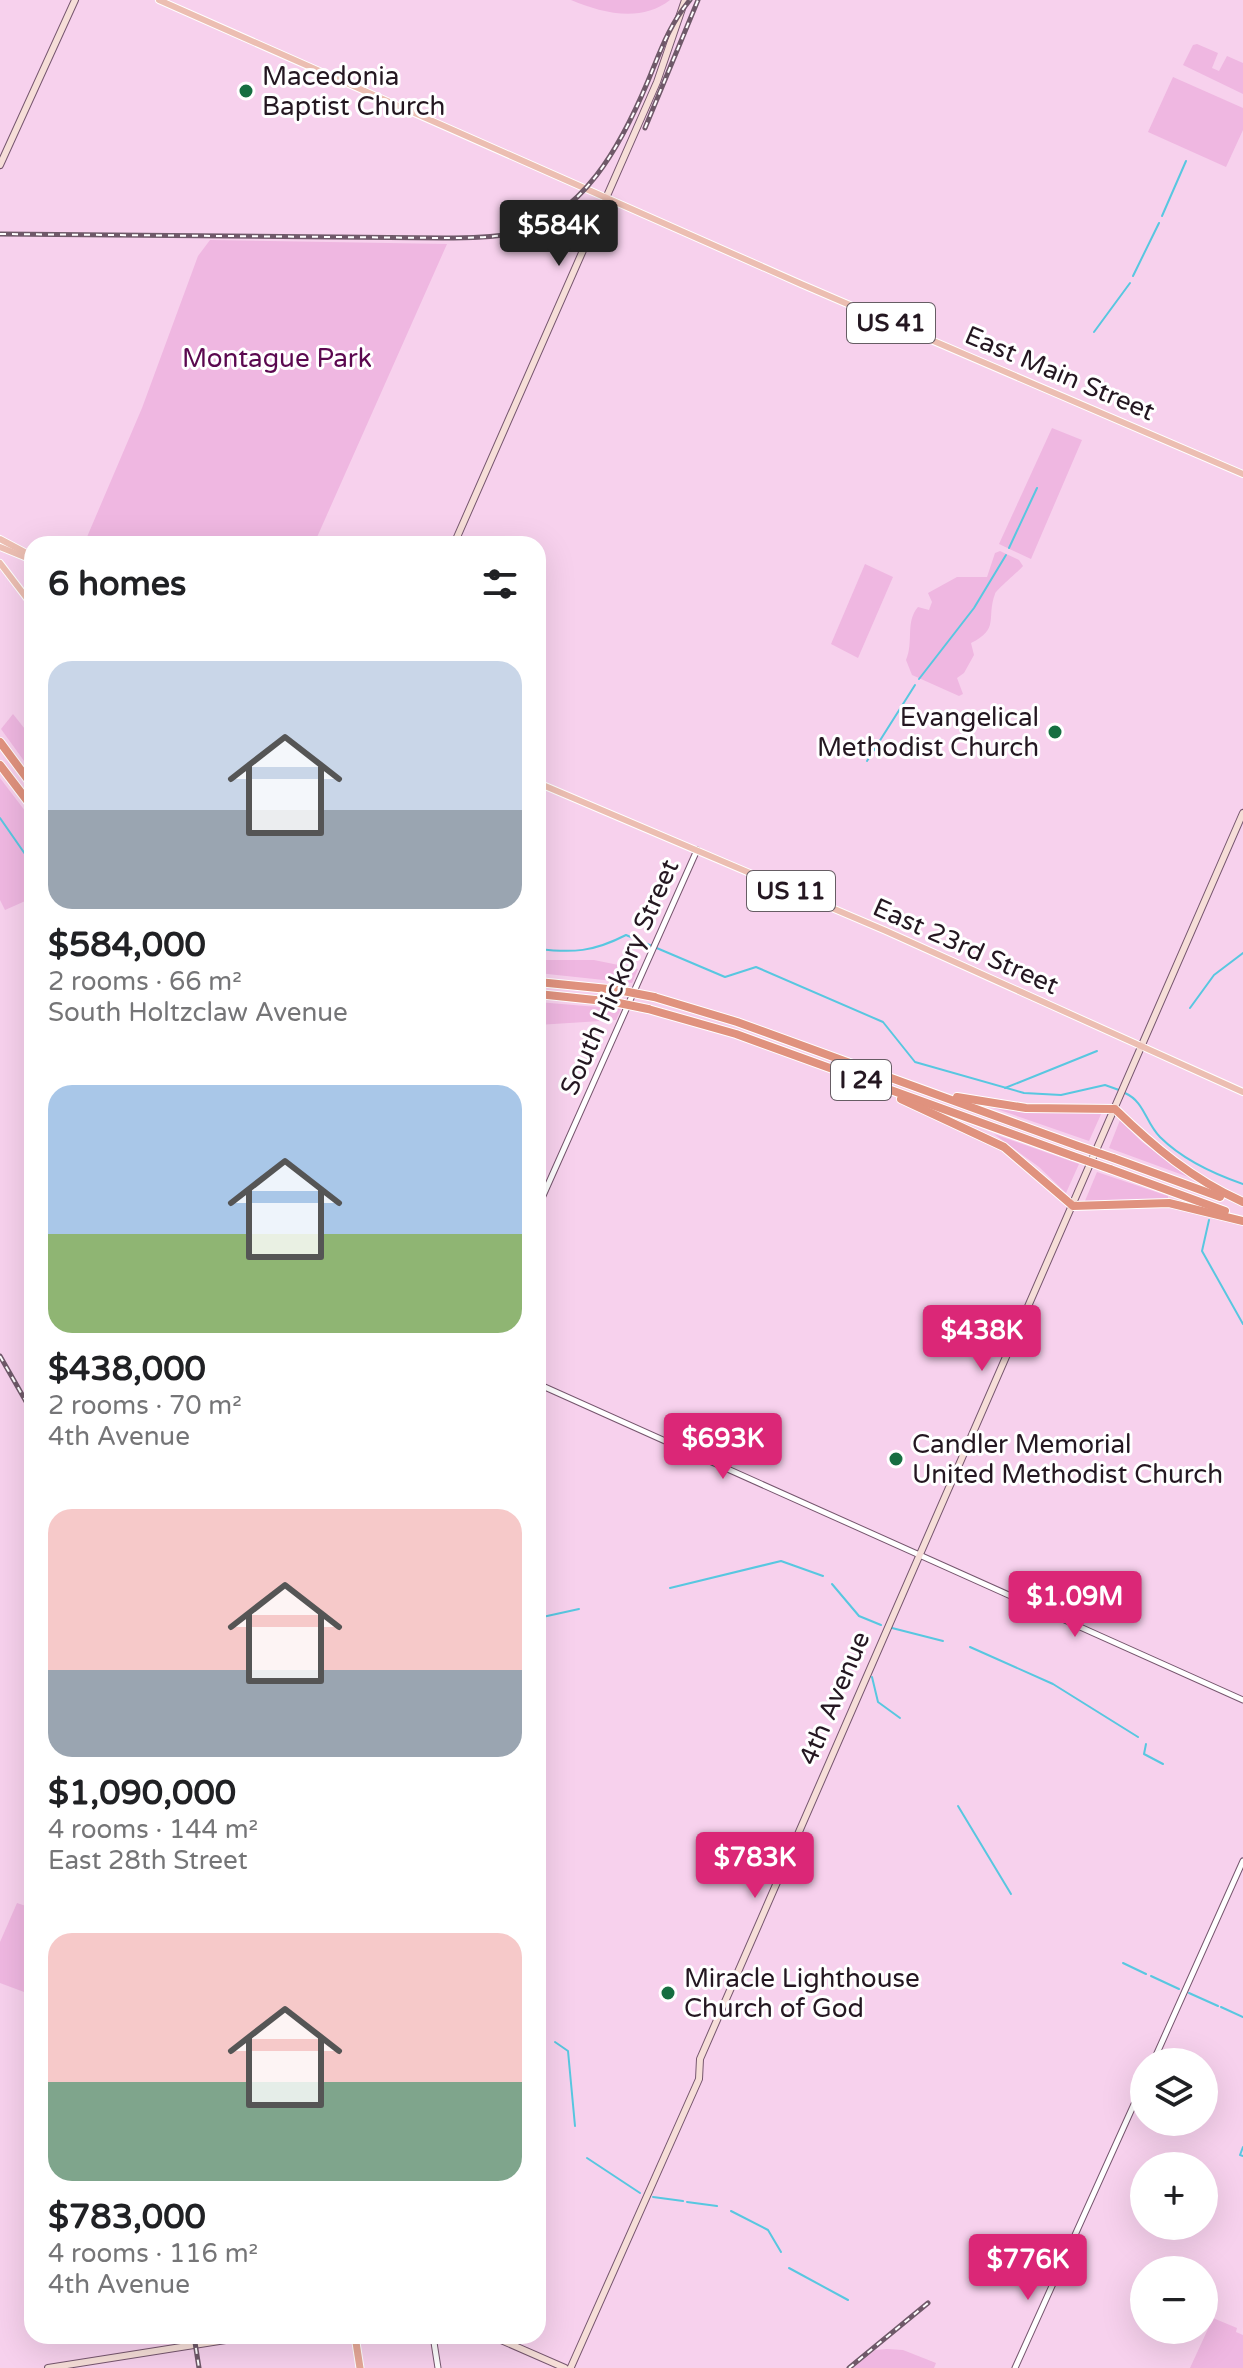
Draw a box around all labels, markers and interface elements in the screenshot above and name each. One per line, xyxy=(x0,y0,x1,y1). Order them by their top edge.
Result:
place label: Macedonia Baptist Church xyxy=(262,61,445,122)
marker: Macedonia Baptist Church xyxy=(237,82,255,100)
pin: $584K xyxy=(503,200,615,268)
text: $584K xyxy=(518,210,600,241)
road number: US 41 xyxy=(847,303,935,343)
street label: East Main Street xyxy=(960,319,1159,427)
park label: Montague Park xyxy=(182,343,372,374)
icon: filters xyxy=(478,562,522,606)
text: 6 homes xyxy=(48,564,186,605)
place label: Evangelical Methodist Church xyxy=(817,702,1039,763)
icon: home xyxy=(213,713,357,857)
marker: Evangelical Methodist Church xyxy=(1046,723,1064,741)
street label: South Hickory Street xyxy=(554,855,685,1100)
road number: US 11 xyxy=(747,871,835,911)
street label: East 23rd Street xyxy=(868,892,1063,1001)
text: $584,000 xyxy=(48,925,206,966)
text: 2 rooms · 66 m² xyxy=(48,966,242,997)
text: South Holtzclaw Avenue xyxy=(48,997,348,1028)
road number: I 24 xyxy=(831,1060,891,1100)
icon: home xyxy=(213,1137,357,1281)
pin: $438K xyxy=(926,1305,1038,1373)
text: $438K xyxy=(941,1315,1023,1346)
text: $438,000 xyxy=(48,1349,206,1390)
text: 2 rooms · 70 m² xyxy=(48,1390,242,1421)
pin: $693K xyxy=(667,1413,779,1481)
text: 4th Avenue xyxy=(48,1421,190,1452)
text: $693K xyxy=(682,1423,764,1454)
place label: Candler Memorial United Methodist Church xyxy=(912,1429,1223,1490)
marker: Candler Memorial United Methodist Church xyxy=(887,1450,905,1468)
icon: home xyxy=(213,1561,357,1705)
pin: $1.09M xyxy=(1010,1571,1140,1639)
text: $1.09M xyxy=(1027,1581,1123,1612)
street label: 4th Avenue xyxy=(792,1627,876,1770)
text: $1,090,000 xyxy=(48,1773,236,1814)
text: 4 rooms · 144 m² xyxy=(48,1814,258,1845)
pin: $783K xyxy=(699,1832,811,1900)
text: $783K xyxy=(714,1842,796,1873)
text: East 28th Street xyxy=(48,1845,248,1876)
place label: Miracle Lighthouse Church of God xyxy=(684,1963,920,2024)
marker: Miracle Lighthouse Church of God xyxy=(659,1984,677,2002)
icon: home xyxy=(213,1985,357,2129)
map controls xyxy=(1130,2048,1218,2344)
button: layers xyxy=(1130,2048,1218,2136)
button: + xyxy=(1130,2152,1218,2240)
text: $783,000 xyxy=(48,2197,206,2238)
pin: $776K xyxy=(972,2234,1084,2302)
text: 4 rooms · 116 m² xyxy=(48,2238,258,2269)
text: $776K xyxy=(987,2244,1069,2275)
button: − xyxy=(1130,2256,1218,2344)
text: 4th Avenue xyxy=(48,2269,190,2300)

